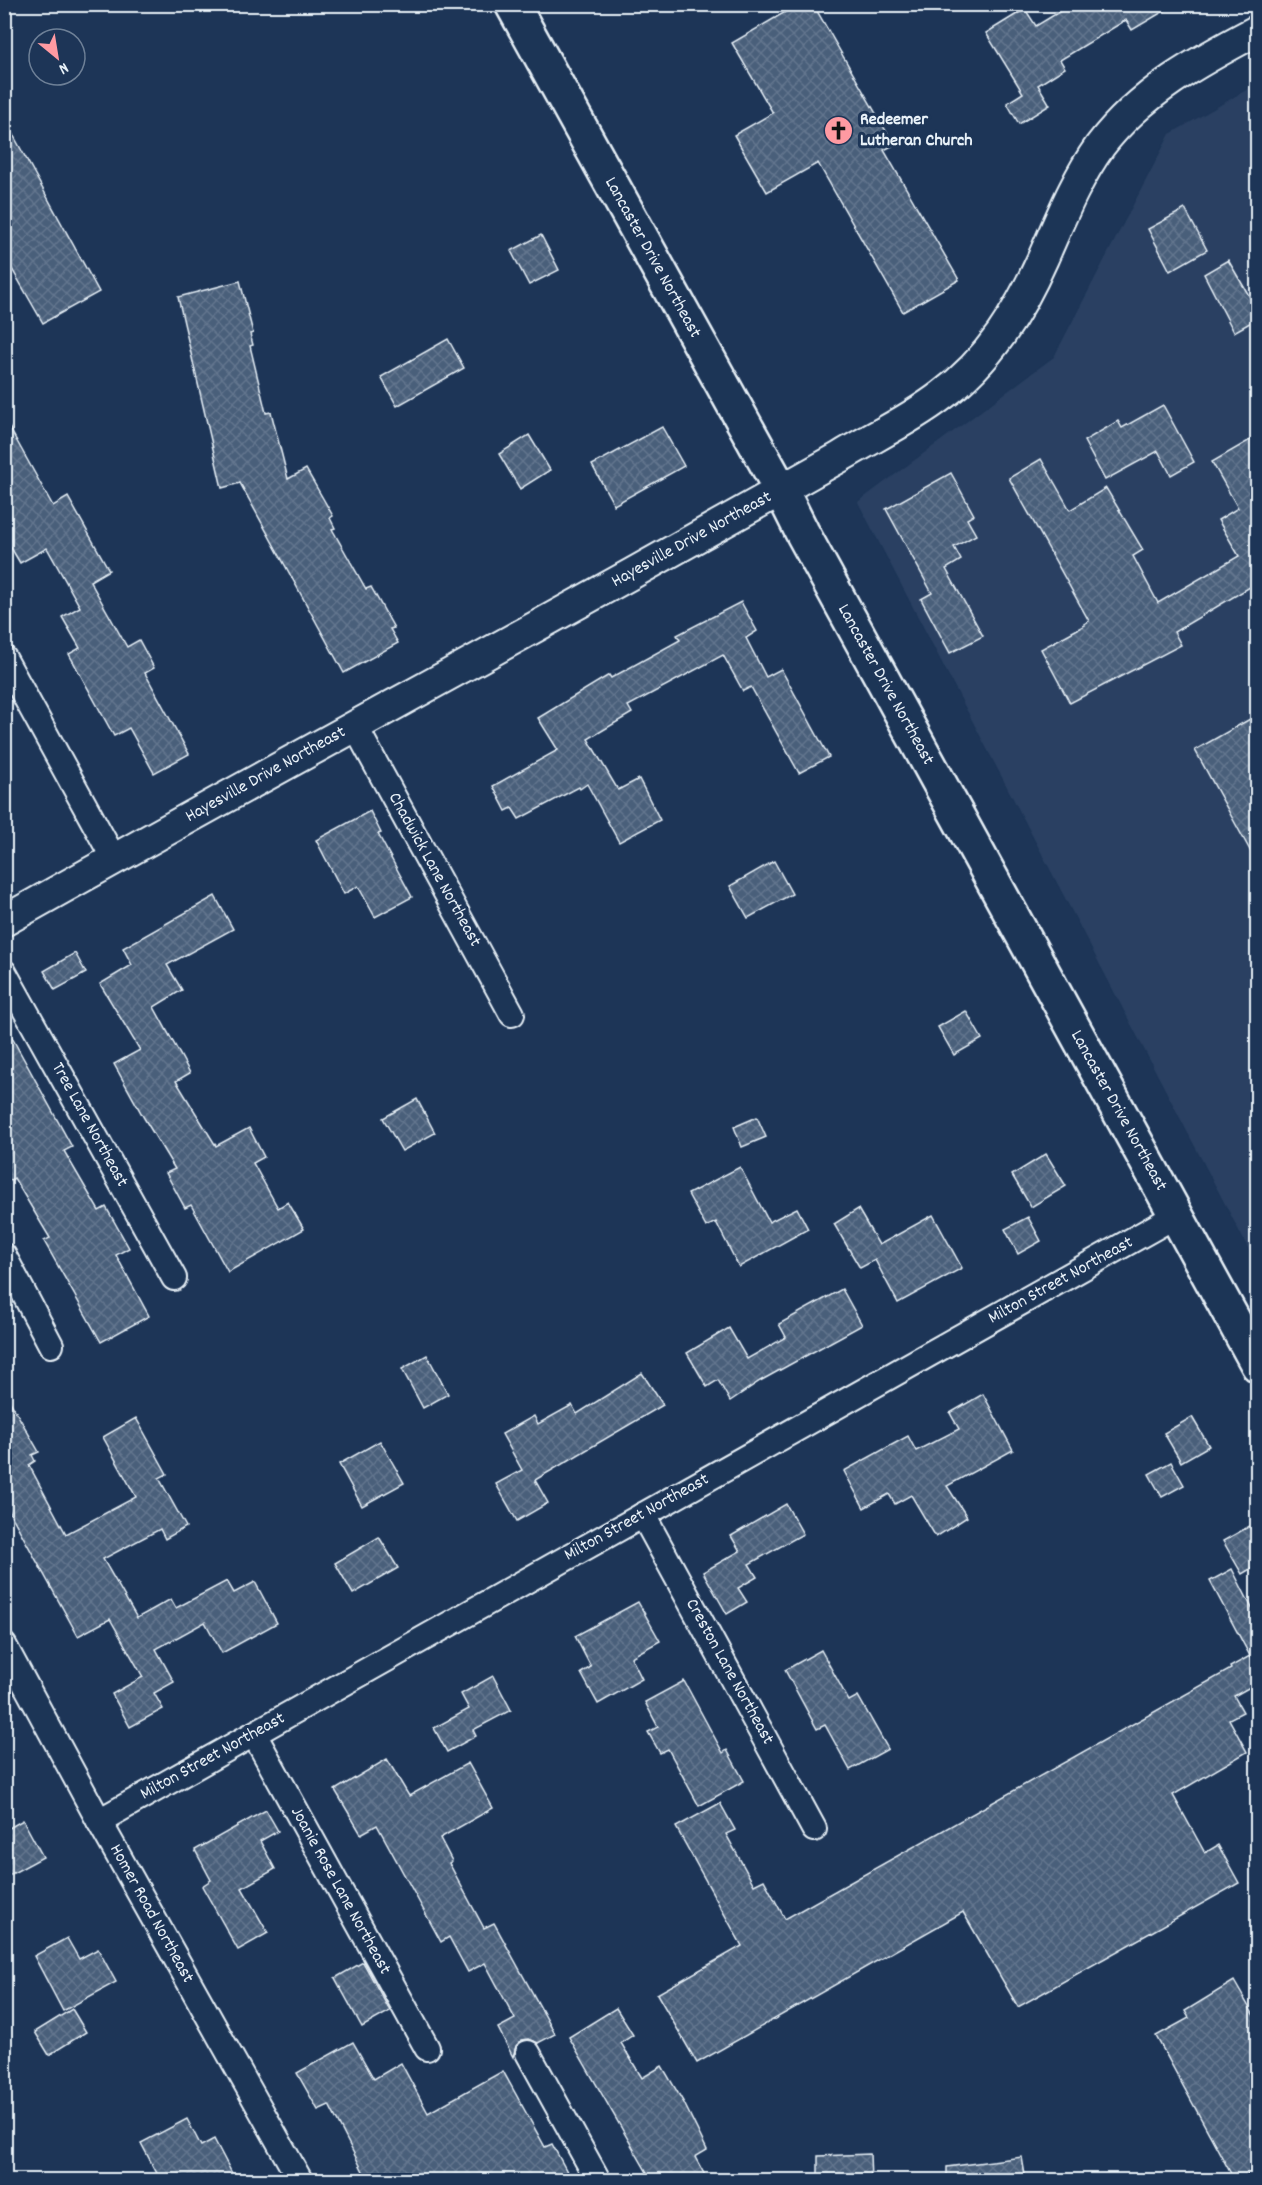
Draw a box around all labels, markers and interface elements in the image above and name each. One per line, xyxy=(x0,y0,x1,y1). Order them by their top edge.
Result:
north arrow xyxy=(27,27,87,87)
text: N xyxy=(54,56,72,80)
place label: Redeemer Lutheran Church xyxy=(860,108,973,154)
church icon: Redeemer Lutheran Church xyxy=(823,114,855,146)
street label: Lancaster Drive Northeast xyxy=(597,173,707,343)
street label: Hayesville Drive Northeast xyxy=(607,485,777,594)
street label: Lancaster Drive Northeast xyxy=(830,600,940,770)
street label: Hayesville Drive Northeast xyxy=(181,720,351,829)
street label: Chadwick Lane Northeast xyxy=(381,788,487,952)
street label: Lancaster Drive Northeast xyxy=(1063,1026,1173,1196)
street label: Tree Lane Northeast xyxy=(44,1058,134,1192)
street label: Milton Street Northeast xyxy=(984,1231,1138,1331)
street label: Milton Street Northeast xyxy=(560,1468,714,1568)
street label: Creston Lane Northeast xyxy=(678,1594,780,1750)
street label: Milton Street Northeast xyxy=(136,1707,290,1807)
street label: Joanie Rose Lane Northeast xyxy=(283,1803,397,1980)
street label: Homer Road Northeast xyxy=(102,1840,200,1988)

